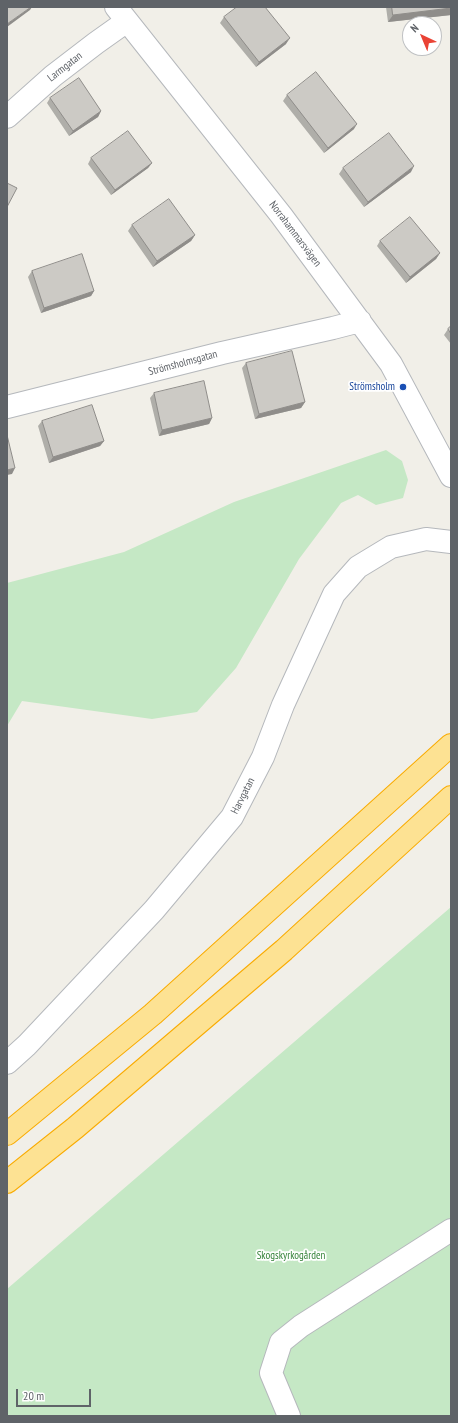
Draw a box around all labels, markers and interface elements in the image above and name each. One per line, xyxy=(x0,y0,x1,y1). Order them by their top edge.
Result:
north arrow xyxy=(402,16,442,56)
text: N xyxy=(407,21,421,35)
street label: Larmgatan xyxy=(45,49,85,85)
street label: Norrahammarsvägen xyxy=(266,199,324,269)
street label: Strömsholmsgatan xyxy=(147,347,219,379)
place label: Strömsholm xyxy=(349,380,395,394)
marker: Strömsholm xyxy=(398,382,408,392)
street label: Harvgatan xyxy=(228,776,258,816)
park label: Skogskyrkogården xyxy=(257,1249,325,1263)
scale bar xyxy=(18,1381,93,1407)
text: 20 m xyxy=(23,1388,44,1403)

